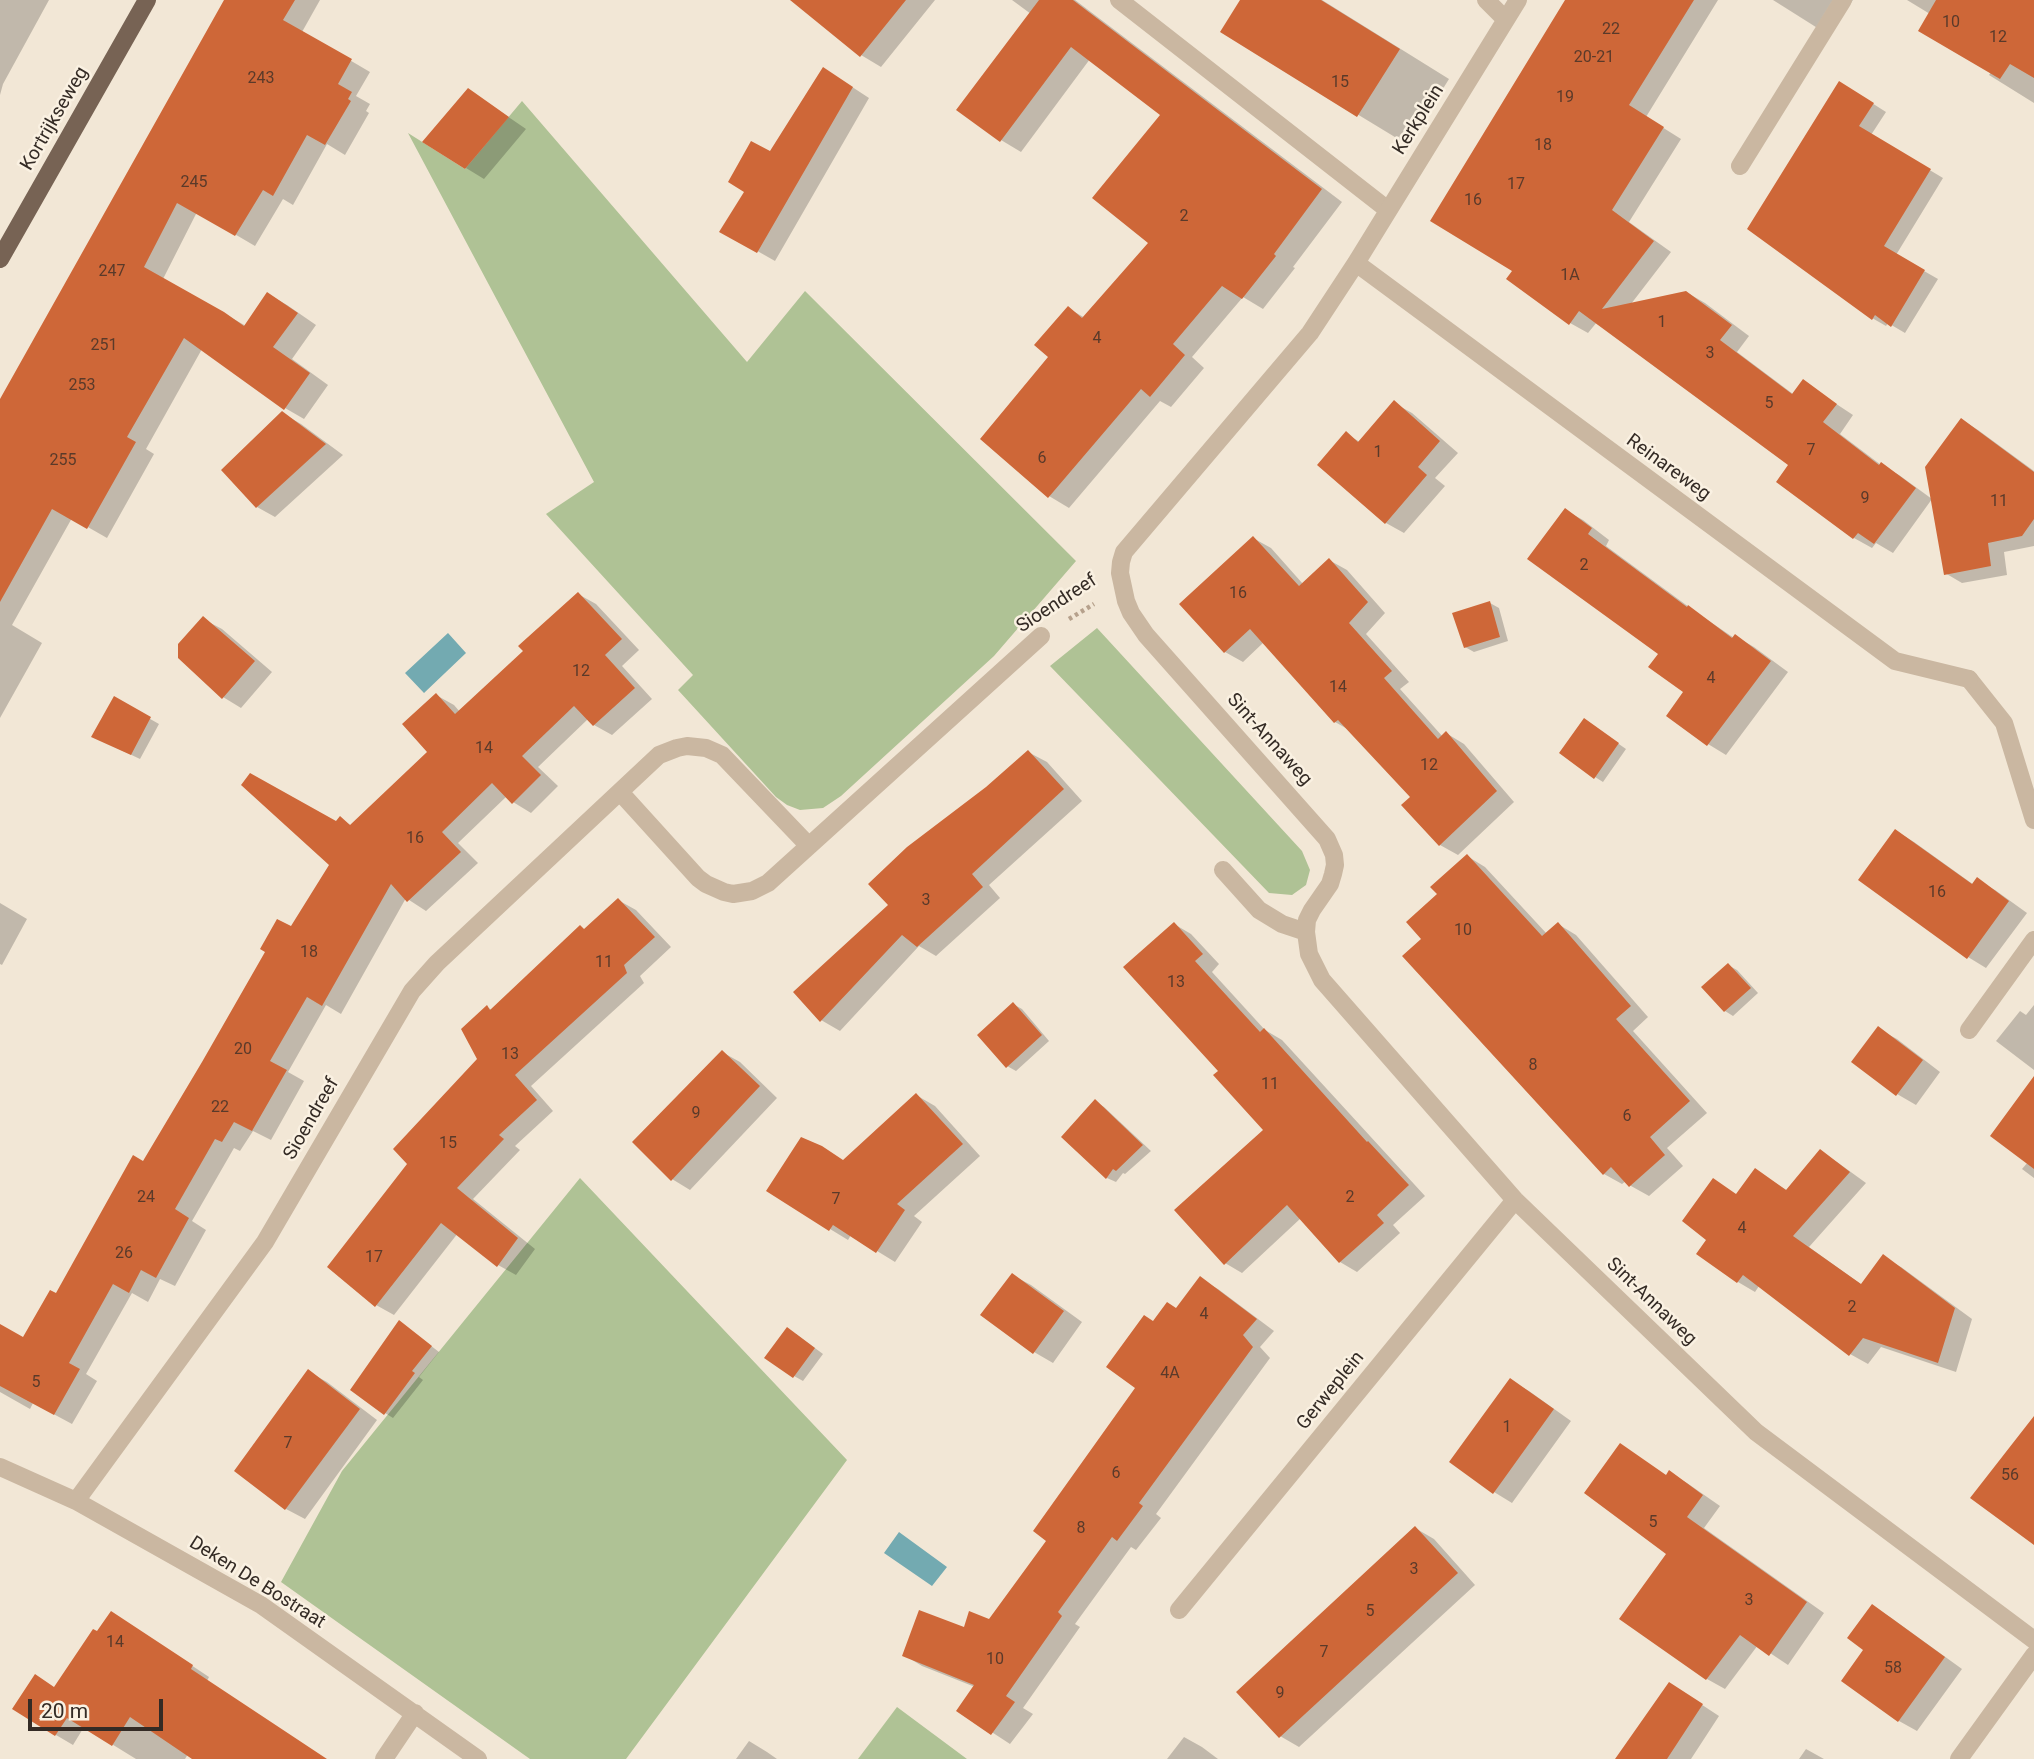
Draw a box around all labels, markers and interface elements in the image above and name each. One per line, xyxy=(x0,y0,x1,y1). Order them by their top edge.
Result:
house number: 10 xyxy=(1942,13,1960,33)
house number: 22 xyxy=(1602,20,1620,40)
house number: 12 xyxy=(1989,28,2007,48)
house number: 20-21 xyxy=(1574,48,1614,68)
street label: Kortrijkseweg xyxy=(16,63,94,175)
house number: 243 xyxy=(248,69,274,89)
house number: 15 xyxy=(1331,73,1349,93)
street label: Kerkplein xyxy=(1389,81,1449,159)
house number: 19 xyxy=(1556,88,1574,108)
house number: 18 xyxy=(1534,136,1552,156)
house number: 245 xyxy=(181,173,207,193)
house number: 17 xyxy=(1507,175,1525,195)
house number: 16 xyxy=(1464,191,1482,211)
house number: 2 xyxy=(1180,207,1188,227)
house number: 247 xyxy=(99,262,125,282)
house number: 1A xyxy=(1560,266,1580,286)
house number: 1 xyxy=(1658,313,1666,333)
house number: 4 xyxy=(1093,329,1101,349)
house number: 251 xyxy=(91,336,117,356)
house number: 3 xyxy=(1706,344,1714,364)
house number: 253 xyxy=(69,376,95,396)
house number: 5 xyxy=(1765,394,1773,414)
street label: Reinareweg xyxy=(1621,430,1715,506)
house number: 7 xyxy=(1807,441,1815,461)
house number: 1 xyxy=(1374,443,1382,463)
house number: 6 xyxy=(1038,449,1046,469)
house number: 255 xyxy=(50,451,76,471)
house number: 9 xyxy=(1861,489,1869,509)
house number: 11 xyxy=(1990,492,2008,512)
house number: 2 xyxy=(1580,556,1588,576)
street label: Sioendreef xyxy=(1013,570,1101,638)
house number: 16 xyxy=(1229,584,1247,604)
house number: 12 xyxy=(572,662,590,682)
house number: 4 xyxy=(1707,669,1715,689)
house number: 14 xyxy=(1329,678,1347,698)
street label: Sint-Annaweg xyxy=(1222,689,1316,791)
house number: 14 xyxy=(475,739,493,759)
house number: 12 xyxy=(1420,756,1438,776)
house number: 16 xyxy=(406,829,424,849)
house number: 16 xyxy=(1928,883,1946,903)
house number: 3 xyxy=(922,891,930,911)
house number: 10 xyxy=(1454,921,1472,941)
house number: 18 xyxy=(300,943,318,963)
house number: 11 xyxy=(595,953,613,973)
house number: 13 xyxy=(1167,973,1185,993)
house number: 20 xyxy=(234,1040,252,1060)
house number: 13 xyxy=(501,1045,519,1065)
house number: 8 xyxy=(1529,1056,1537,1076)
street label: Sioendreef xyxy=(279,1074,345,1164)
house number: 11 xyxy=(1261,1075,1279,1095)
house number: 22 xyxy=(211,1098,229,1118)
house number: 9 xyxy=(692,1104,700,1124)
house number: 6 xyxy=(1623,1107,1631,1127)
house number: 15 xyxy=(439,1134,457,1154)
house number: 24 xyxy=(137,1188,155,1208)
house number: 2 xyxy=(1346,1188,1354,1208)
house number: 7 xyxy=(832,1190,840,1210)
house number: 4 xyxy=(1738,1219,1746,1239)
house number: 26 xyxy=(115,1244,133,1264)
house number: 17 xyxy=(365,1248,383,1268)
street label: Sint-Annaweg xyxy=(1601,1253,1701,1351)
house number: 2 xyxy=(1848,1298,1856,1318)
house number: 4 xyxy=(1200,1305,1208,1325)
street label: Gerweplein xyxy=(1292,1347,1370,1435)
house number: 4A xyxy=(1160,1364,1180,1384)
house number: 5 xyxy=(32,1373,40,1393)
house number: 1 xyxy=(1503,1418,1511,1438)
house number: 7 xyxy=(284,1434,292,1454)
house number: 6 xyxy=(1112,1464,1120,1484)
house number: 56 xyxy=(2001,1466,2019,1486)
house number: 5 xyxy=(1649,1513,1657,1533)
house number: 8 xyxy=(1077,1519,1085,1539)
street label: Deken De Bostraat xyxy=(185,1532,329,1634)
house number: 3 xyxy=(1410,1560,1418,1580)
house number: 3 xyxy=(1745,1591,1753,1611)
house number: 5 xyxy=(1366,1602,1374,1622)
house number: 14 xyxy=(106,1633,124,1653)
house number: 7 xyxy=(1320,1643,1328,1663)
house number: 10 xyxy=(986,1650,1004,1670)
house number: 58 xyxy=(1884,1659,1902,1679)
house number: 9 xyxy=(1276,1684,1284,1704)
scale bar xyxy=(32,1686,166,1730)
text: 20 m xyxy=(41,1699,88,1723)

